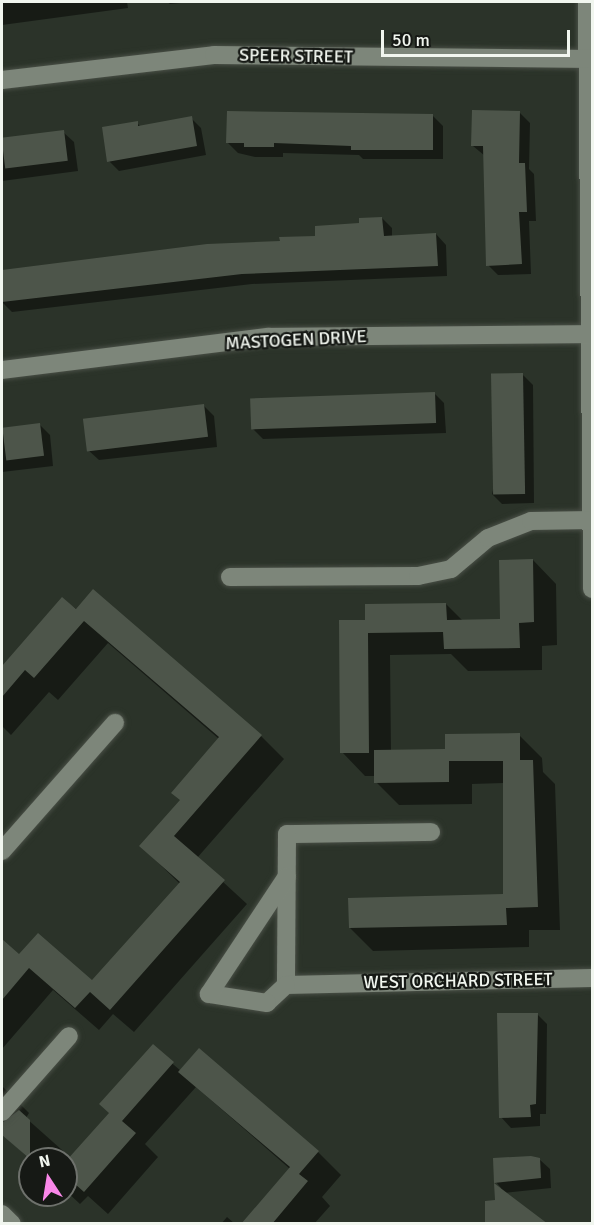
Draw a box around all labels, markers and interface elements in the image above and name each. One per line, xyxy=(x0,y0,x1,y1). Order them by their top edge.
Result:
scale bar xyxy=(384,18,573,56)
text: 50 m xyxy=(392,29,430,51)
street label: SPEER STREET xyxy=(239,44,353,68)
street label: MASTOGEN DRIVE xyxy=(225,326,367,354)
street label: WEST ORCHARD STREET xyxy=(363,969,553,993)
north arrow xyxy=(18,1147,78,1207)
text: N xyxy=(37,1150,52,1172)

